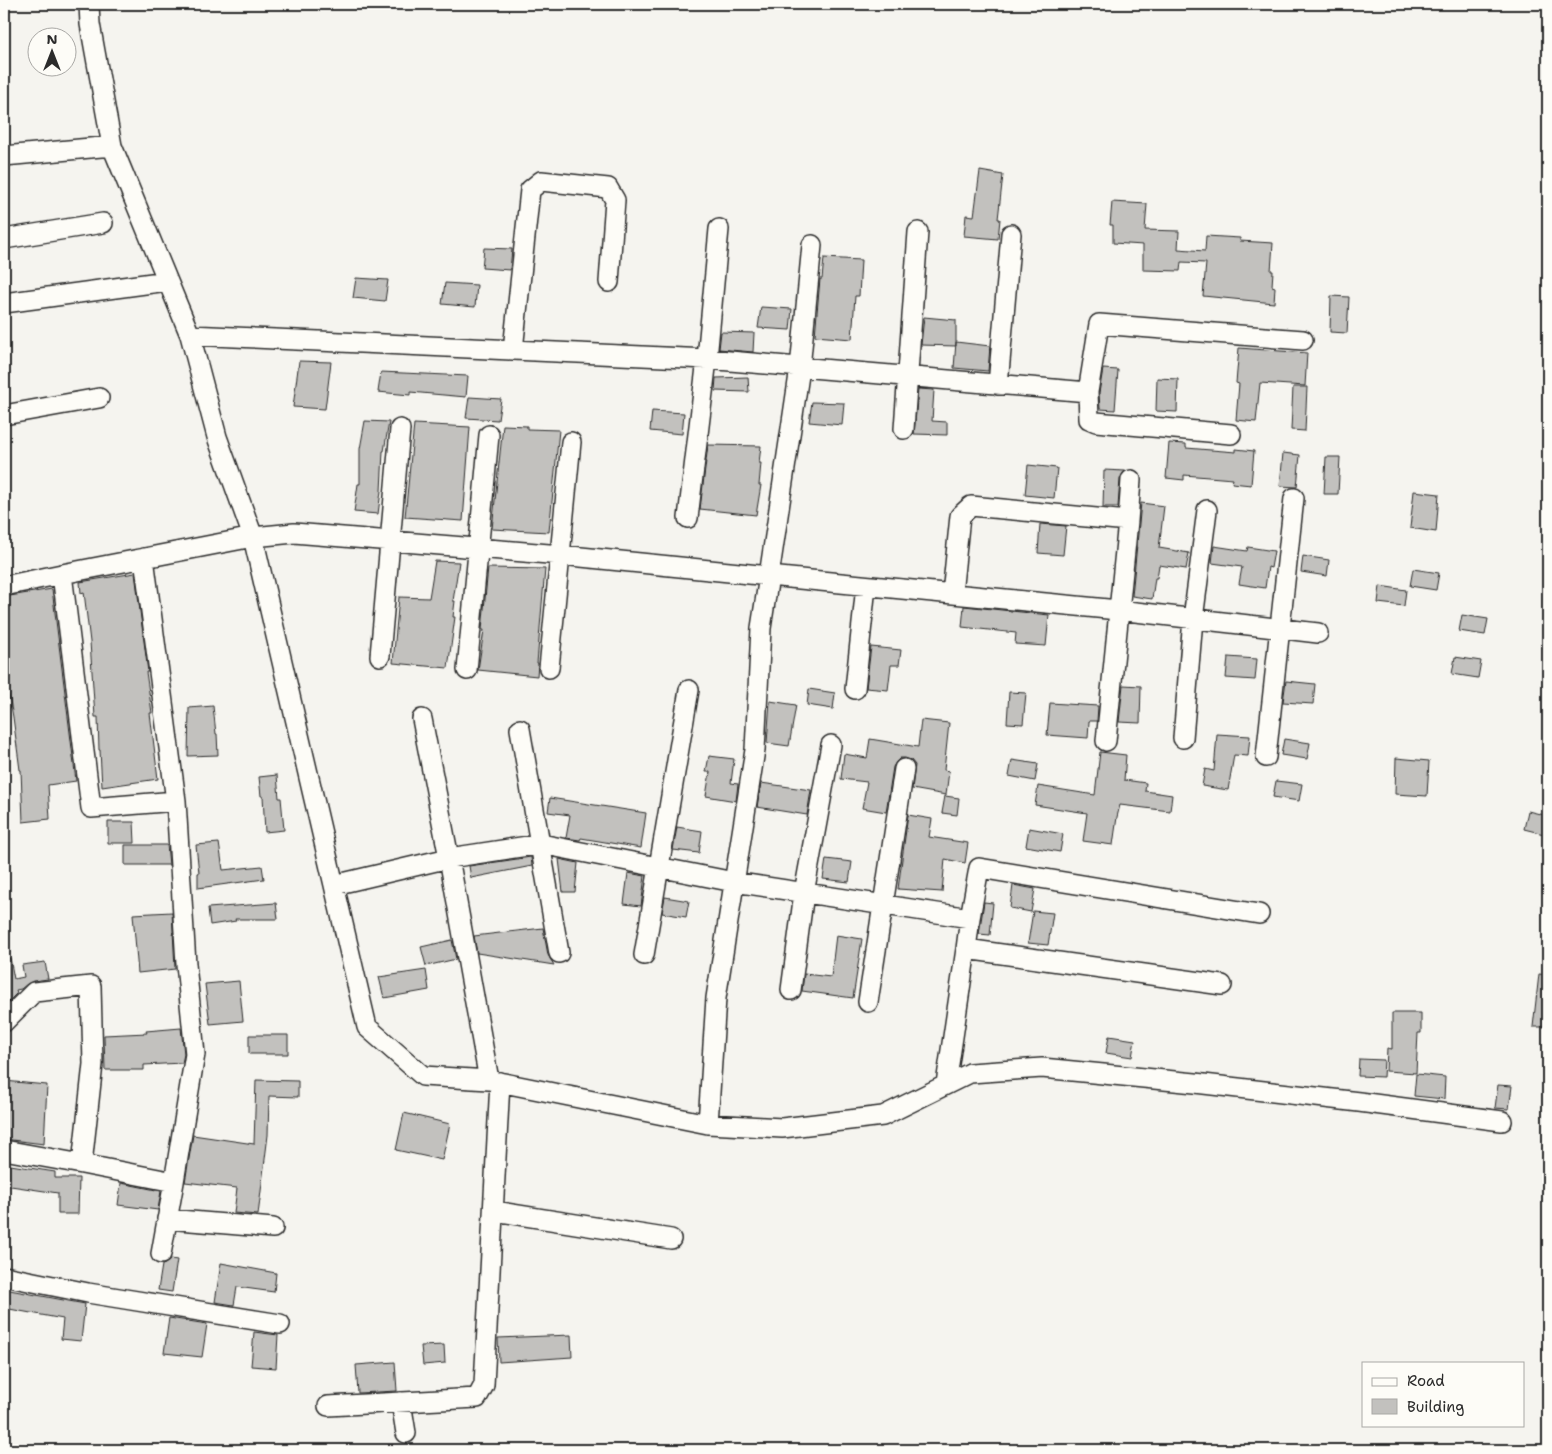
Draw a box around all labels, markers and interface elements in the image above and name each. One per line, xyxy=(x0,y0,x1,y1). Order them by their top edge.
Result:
north arrow xyxy=(28,28,78,78)
text: N xyxy=(46,30,58,48)
legend xyxy=(1362,1362,1524,1426)
text: Road xyxy=(1407,1371,1445,1391)
text: Building xyxy=(1407,1397,1464,1417)

